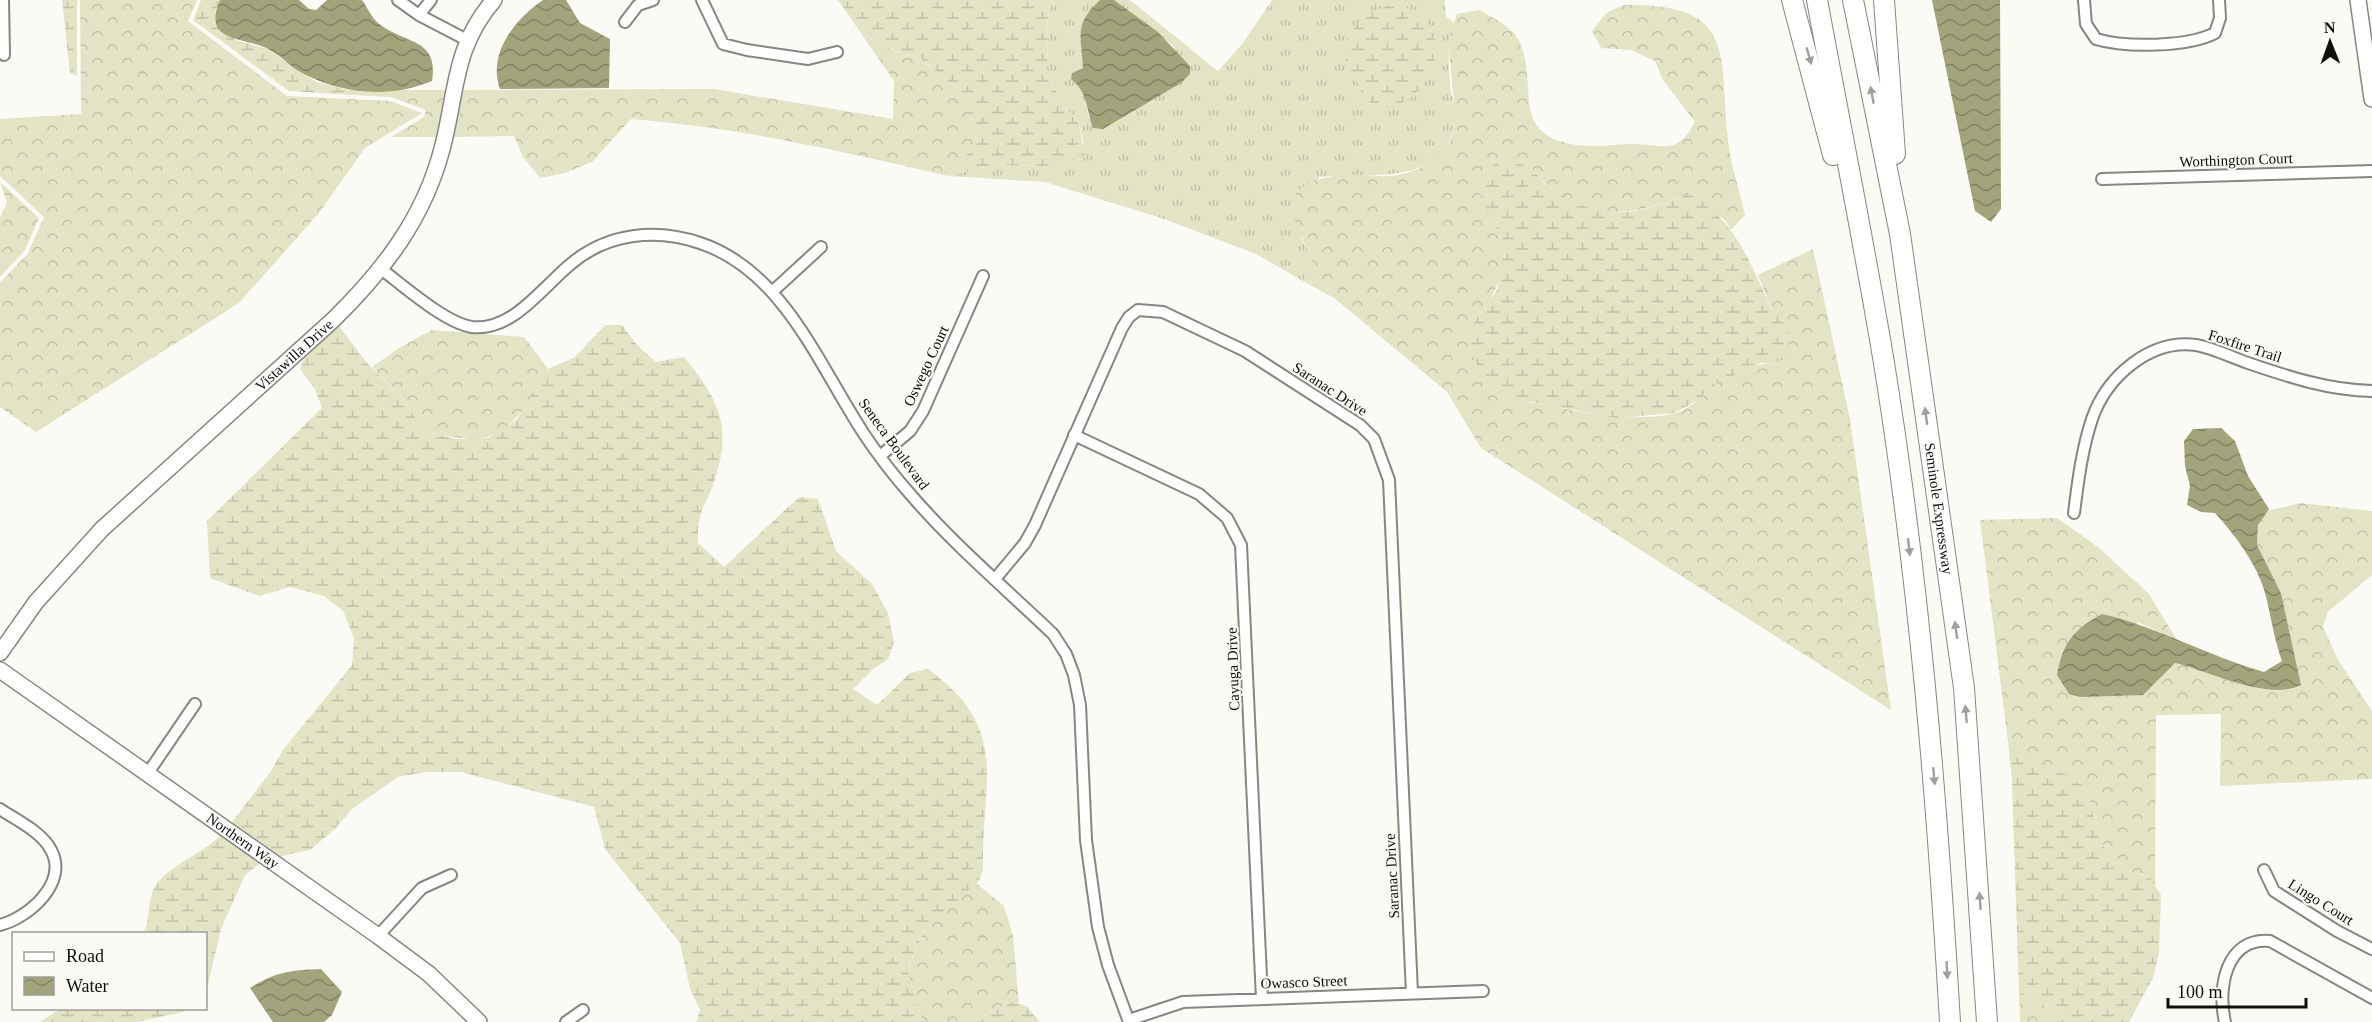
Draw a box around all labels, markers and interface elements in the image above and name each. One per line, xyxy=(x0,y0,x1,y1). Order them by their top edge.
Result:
north arrow xyxy=(2300,12,2360,72)
text: N xyxy=(2324,19,2336,36)
one-way arrow xyxy=(1804,47,1814,65)
one-way arrow xyxy=(1867,85,1876,104)
street label: Worthington Court xyxy=(2179,150,2294,170)
street label: Vistawilla Drive xyxy=(252,316,336,394)
street label: Oswego Court xyxy=(900,322,952,409)
street label: Foxfire Trail xyxy=(2206,327,2284,365)
street label: Saranac Drive xyxy=(1290,359,1370,419)
street label: Seneca Boulevard xyxy=(856,395,933,493)
one-way arrow xyxy=(1921,406,1930,425)
street label: Seminole Expressway xyxy=(1922,442,1956,576)
one-way arrow xyxy=(1904,538,1914,557)
one-way arrow xyxy=(1951,620,1960,639)
street label: Cayuga Drive xyxy=(1224,627,1242,711)
one-way arrow xyxy=(1961,704,1971,723)
one-way arrow xyxy=(1929,766,1939,785)
street label: Northern Way xyxy=(204,810,283,872)
street label: Saranac Drive xyxy=(1382,833,1402,919)
street label: Lingo Court xyxy=(2285,876,2357,929)
one-way arrow xyxy=(1975,891,1985,910)
legend xyxy=(12,932,207,1010)
text: Road xyxy=(66,946,104,966)
one-way arrow xyxy=(1943,961,1952,980)
scale bar xyxy=(2168,971,2306,1009)
street label: Owasco Street xyxy=(1260,972,1349,992)
text: Water xyxy=(66,976,109,996)
text: 100 m xyxy=(2177,982,2223,1002)

